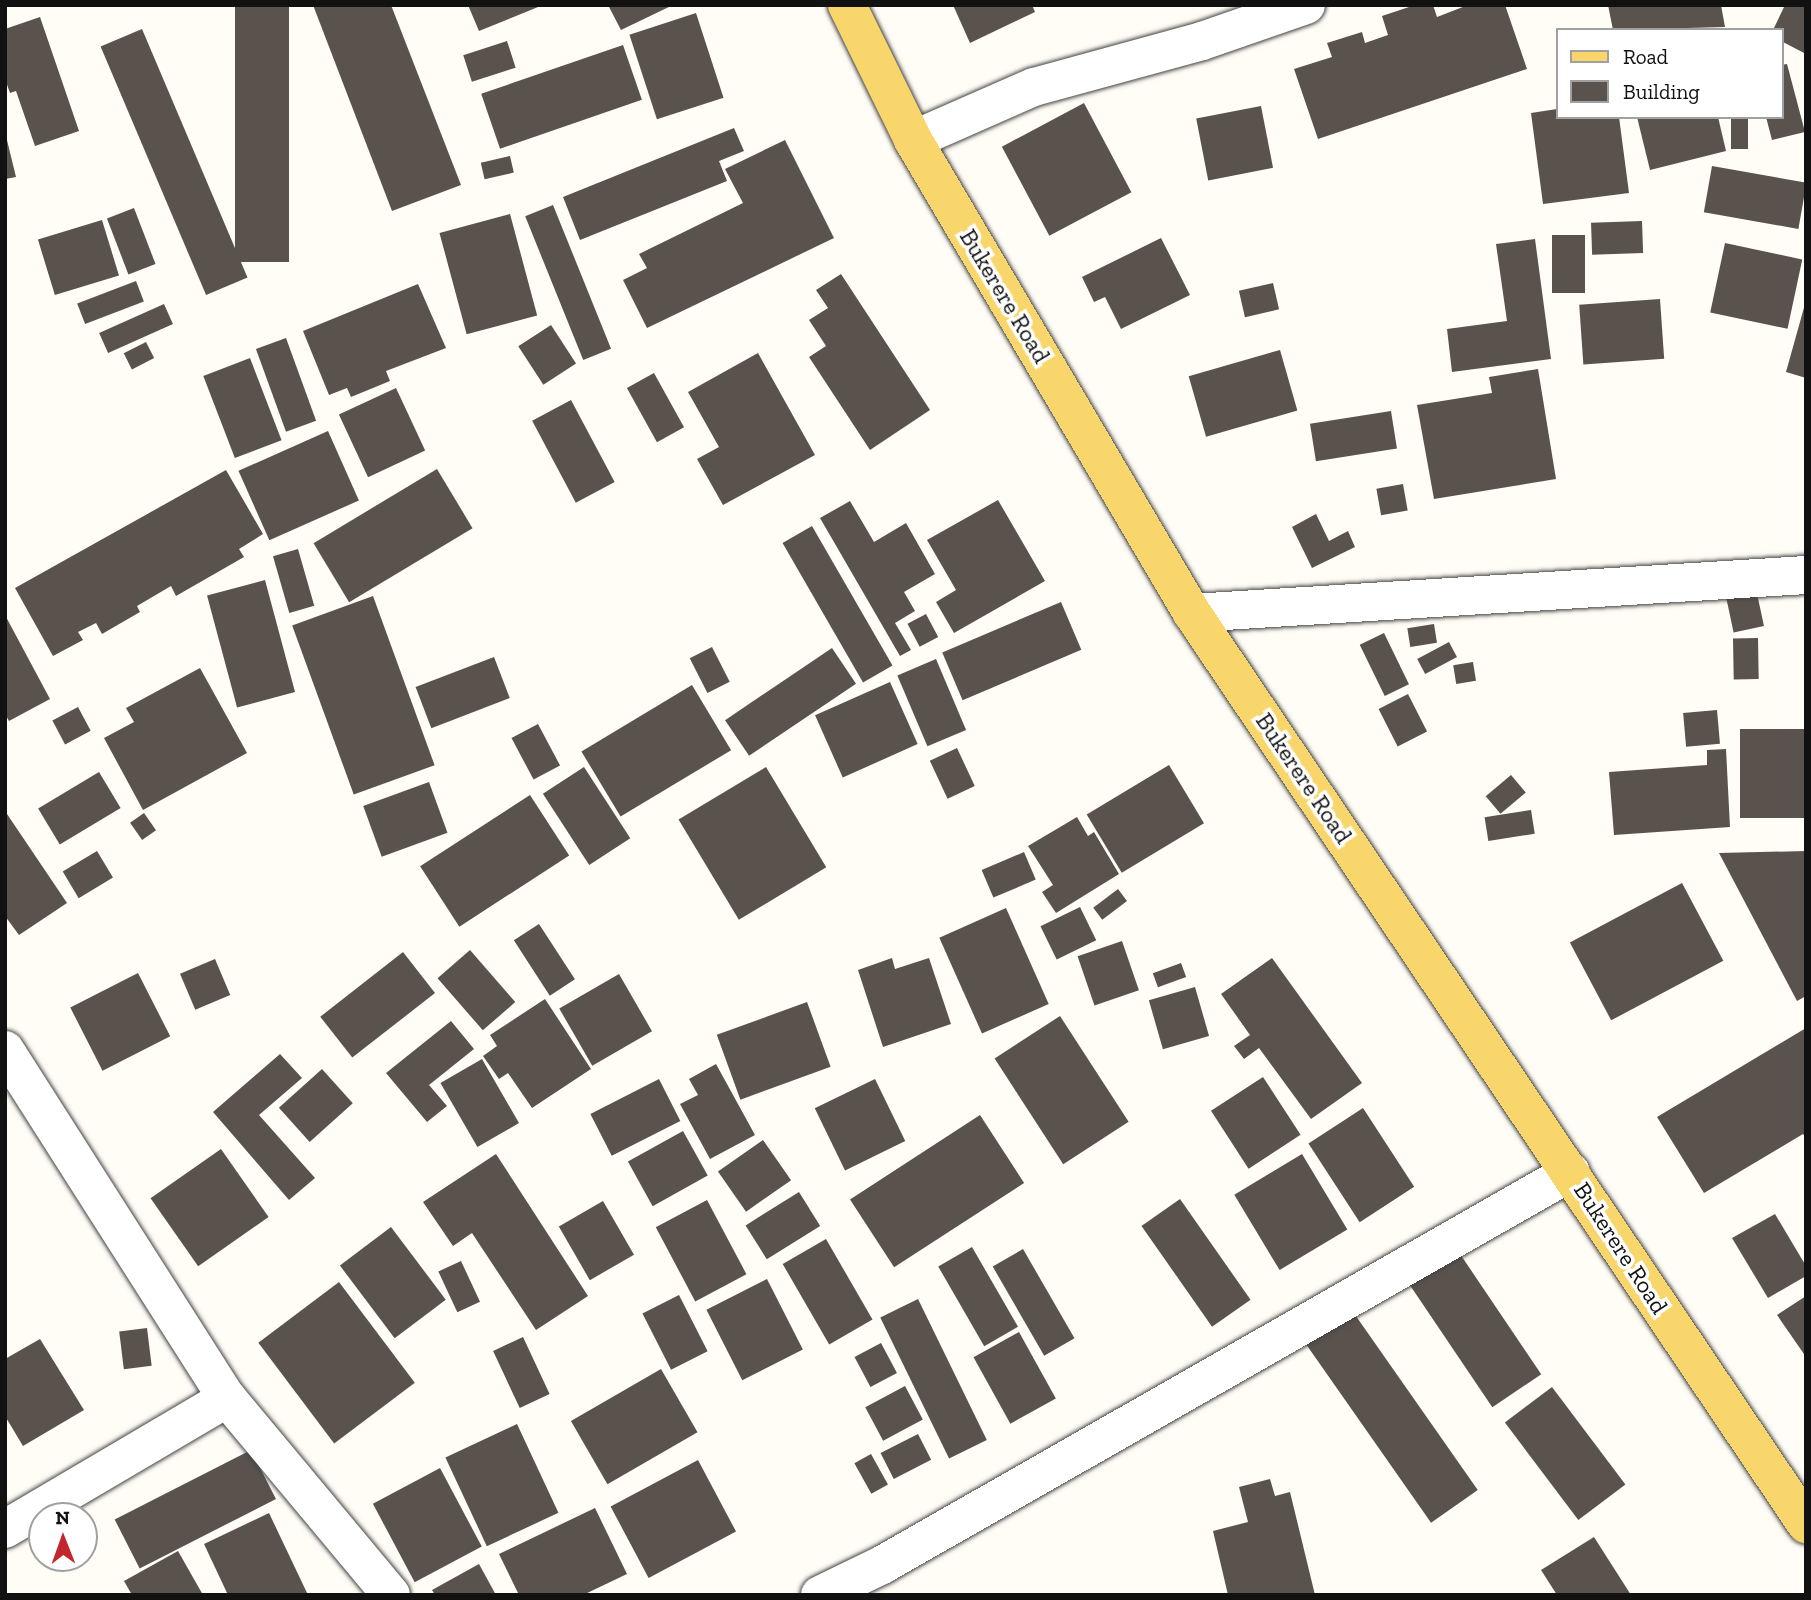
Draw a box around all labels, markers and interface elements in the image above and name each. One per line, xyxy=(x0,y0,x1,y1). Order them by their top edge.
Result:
legend xyxy=(1556,28,1783,119)
text: Road xyxy=(1623,44,1668,69)
text: Building xyxy=(1623,79,1700,104)
street label: Bukerere Road xyxy=(954,224,1056,368)
street label: Bukerere Road xyxy=(1250,707,1358,849)
street label: Bukerere Road xyxy=(1568,1177,1674,1319)
north arrow xyxy=(28,1502,98,1572)
text: N xyxy=(55,1506,70,1529)

